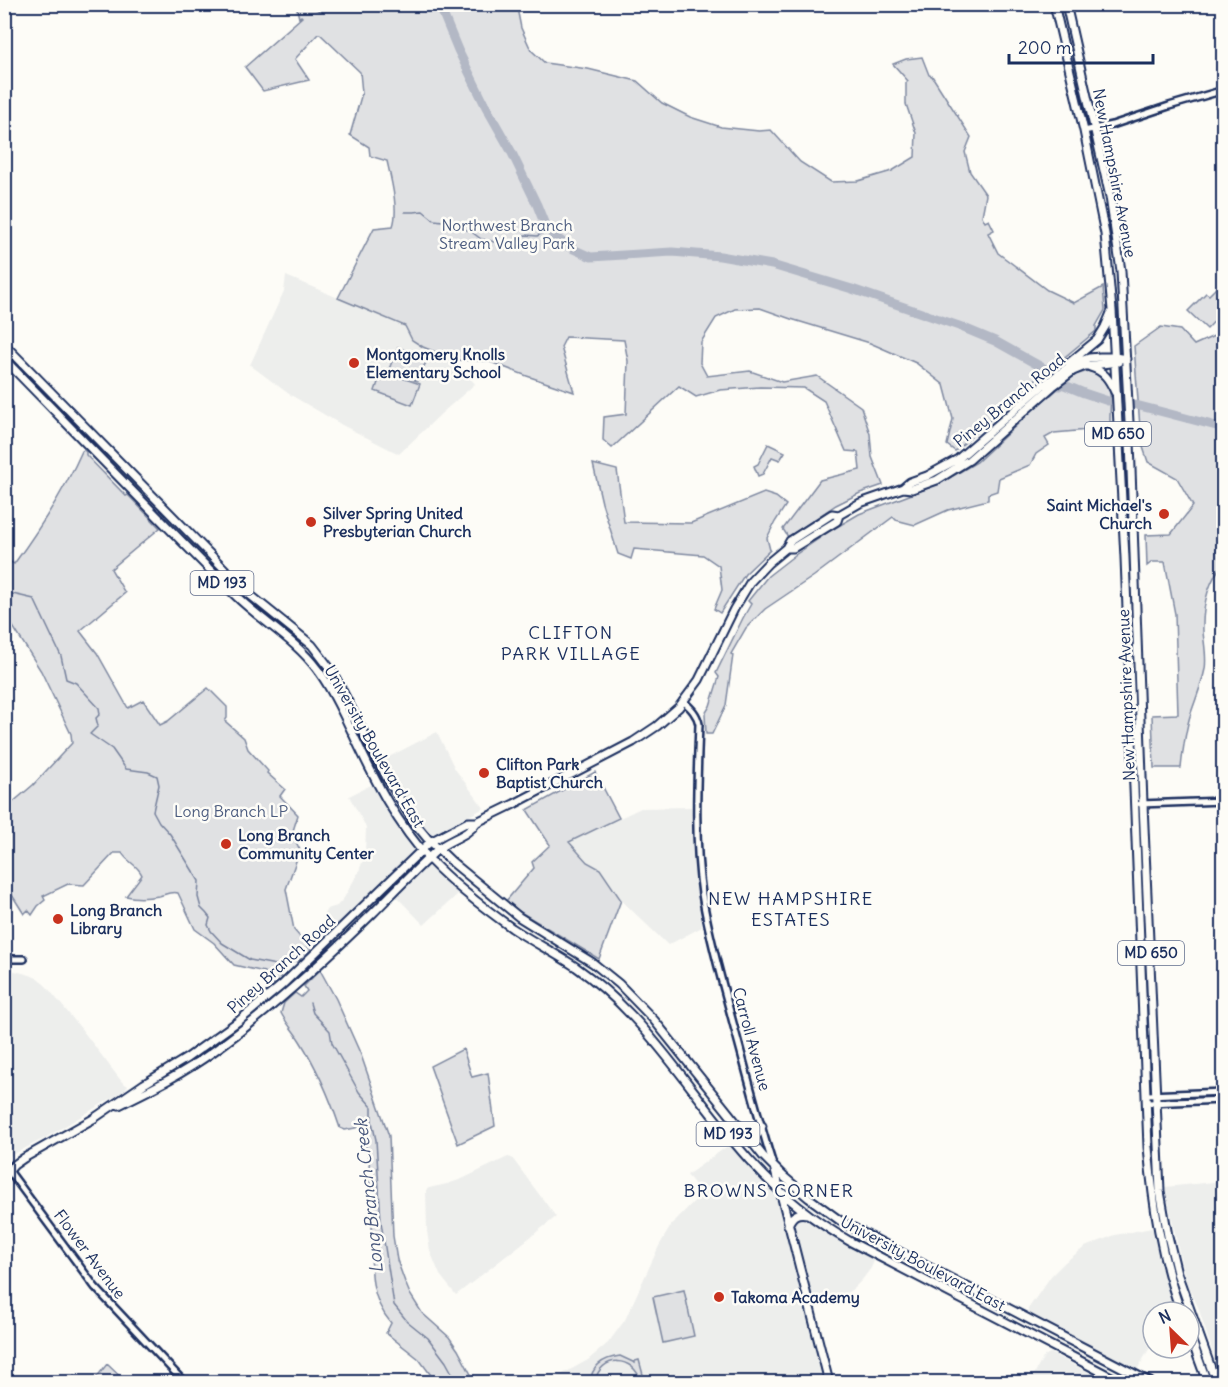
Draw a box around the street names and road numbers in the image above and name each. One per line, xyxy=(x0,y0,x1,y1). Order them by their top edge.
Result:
street label: New Hampshire Avenue xyxy=(1089,87,1141,259)
street label: Piney Branch Road xyxy=(949,349,1069,451)
road number: MD 650 xyxy=(1085,422,1151,446)
road number: MD 193 xyxy=(190,571,254,595)
street label: New Hampshire Avenue xyxy=(1113,609,1139,781)
street label: University Boulevard East xyxy=(320,661,430,831)
street label: Piney Branch Road xyxy=(223,910,339,1018)
road number: MD 650 xyxy=(1118,941,1184,965)
street label: Carroll Avenue xyxy=(729,985,775,1093)
road number: MD 193 xyxy=(696,1122,760,1146)
street label: Flower Avenue xyxy=(50,1205,130,1303)
street label: University Boulevard East xyxy=(837,1211,1009,1315)

